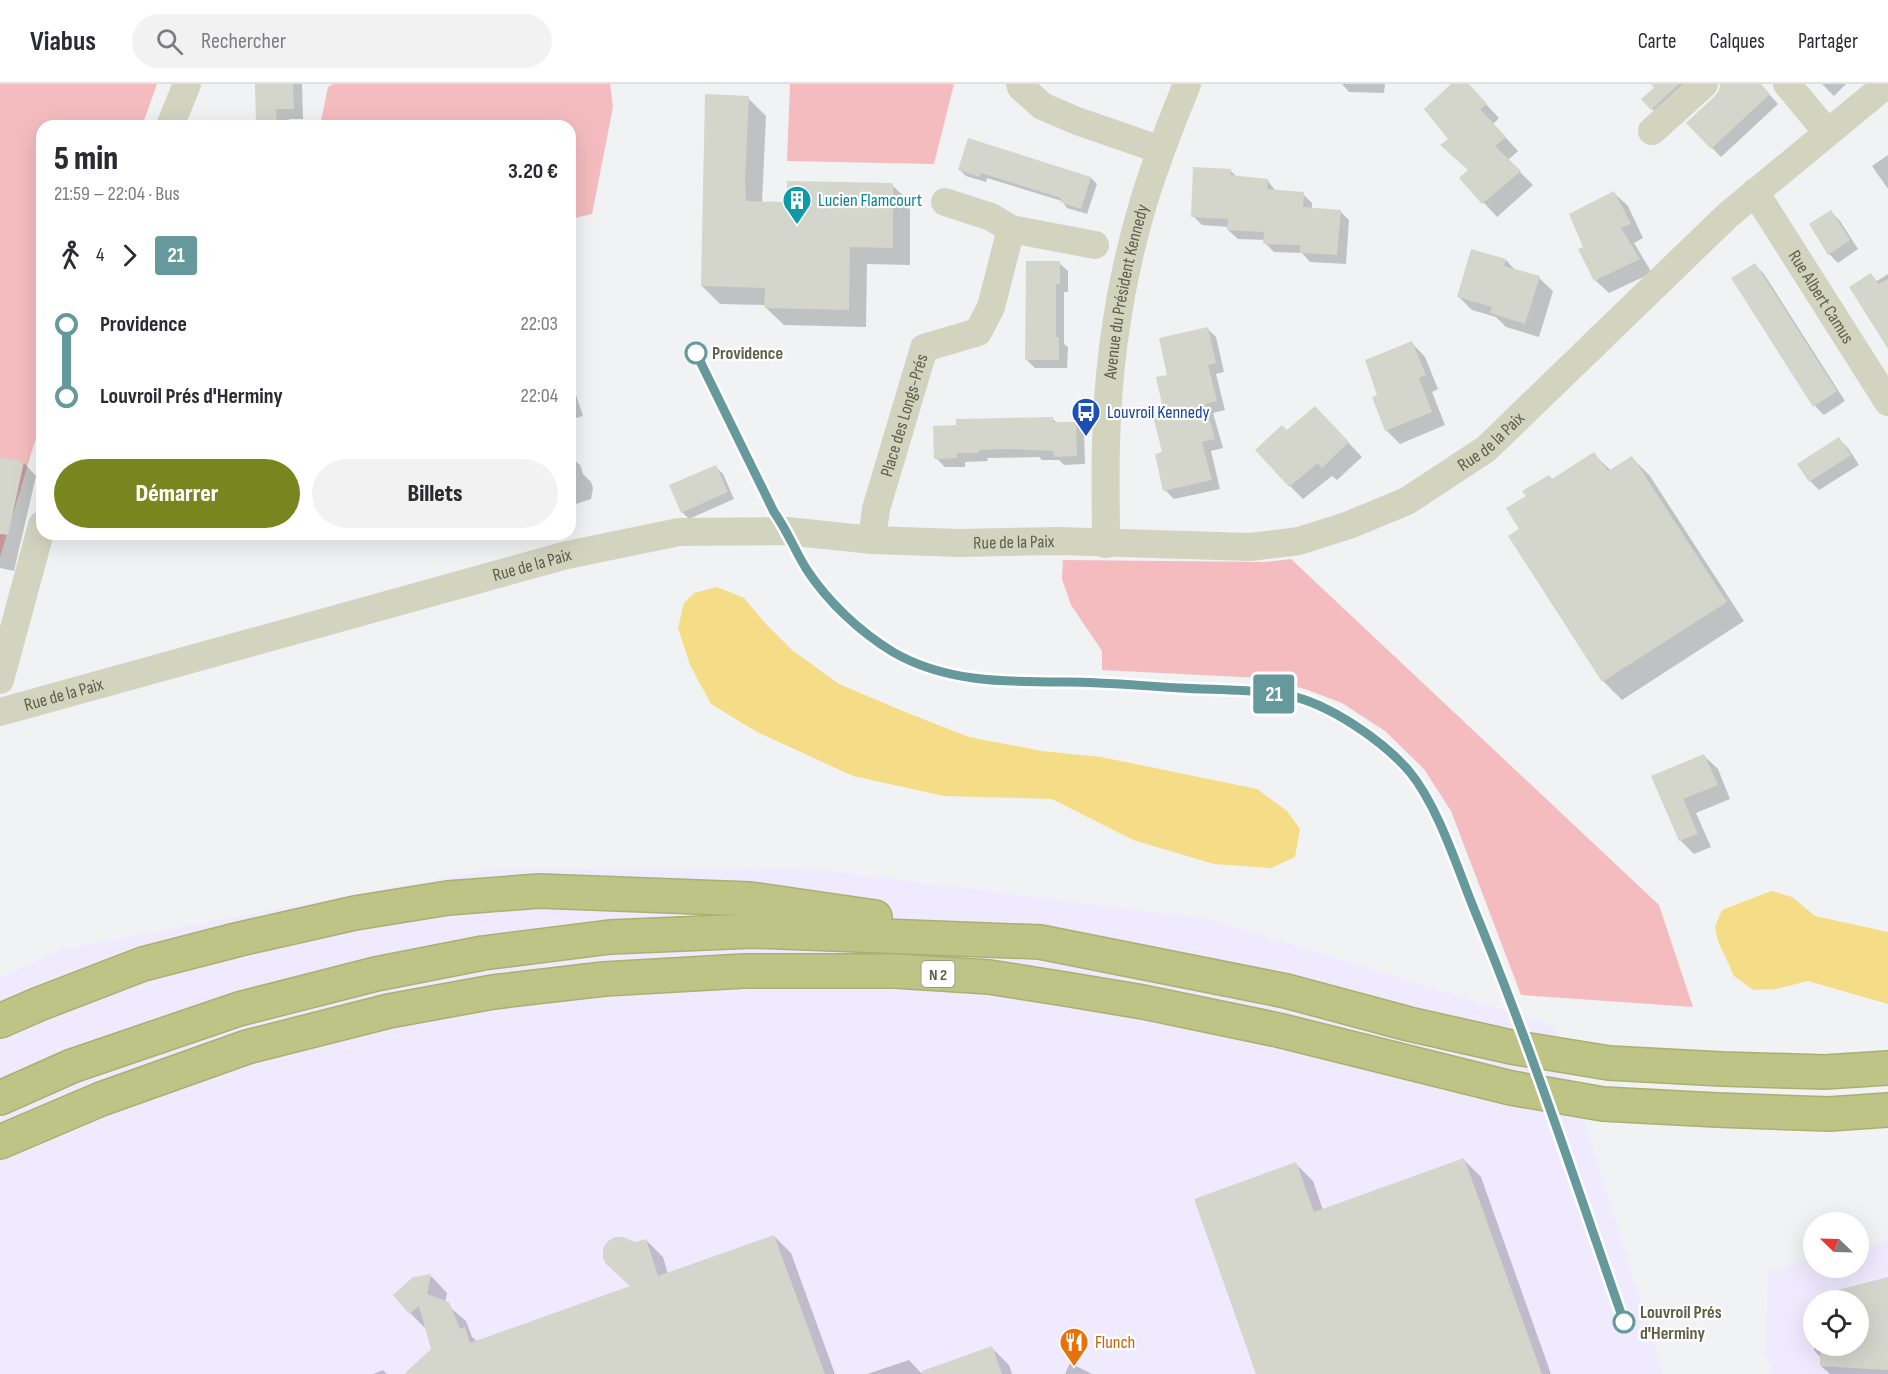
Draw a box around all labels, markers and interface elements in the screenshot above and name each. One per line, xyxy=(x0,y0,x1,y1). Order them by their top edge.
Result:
search box xyxy=(132,14,552,68)
text: Viabus xyxy=(30,25,96,58)
icon: search xyxy=(153,25,186,58)
text: Rechercher xyxy=(201,28,286,55)
text: Carte xyxy=(1638,29,1677,54)
text: Calques xyxy=(1710,29,1765,54)
text: Partager xyxy=(1798,29,1858,54)
text: 5 min xyxy=(54,139,118,179)
text: 3.20 € xyxy=(508,158,558,185)
text: 21:59 – 22:04 · Bus xyxy=(54,182,180,206)
building icon: Lucien Flamcourt xyxy=(781,184,813,226)
place label: Lucien Flamcourt xyxy=(818,190,923,211)
street label: Avenue du Président Kennedy xyxy=(1100,202,1153,381)
icon: walk xyxy=(54,239,87,272)
icon: forward xyxy=(113,239,146,272)
text: 4 xyxy=(96,243,104,267)
text: 21 xyxy=(167,243,185,268)
street label: Rue Albert Camus xyxy=(1783,246,1858,348)
text: Providence xyxy=(100,311,187,338)
text: 22:03 xyxy=(520,312,558,336)
marker: Providence xyxy=(685,342,707,364)
place label: Providence xyxy=(712,343,783,364)
street label: Place des Longs-Prés xyxy=(876,351,933,480)
text: Louvroil Prés d'Herminy xyxy=(100,383,283,410)
text: 22:04 xyxy=(520,384,558,408)
bus stop icon: Louvroil Kennedy xyxy=(1070,396,1102,438)
place label: Louvroil Kennedy xyxy=(1107,402,1210,423)
street label: Rue de la Paix xyxy=(1454,408,1529,476)
button: Démarrer xyxy=(54,459,300,528)
button: Billets xyxy=(312,459,558,528)
street label: Rue de la Paix xyxy=(973,531,1055,554)
street label: Rue de la Paix xyxy=(490,544,574,586)
street label: Rue de la Paix xyxy=(22,674,106,716)
line badge: 21 xyxy=(1247,674,1301,714)
text: 21 xyxy=(1265,682,1283,707)
road number: N 2 xyxy=(922,961,954,987)
north arrow xyxy=(1803,1212,1869,1278)
map controls xyxy=(1803,1212,1869,1356)
button: locate xyxy=(1803,1290,1869,1356)
place label: Louvroil Prés d'Herminy xyxy=(1640,1302,1722,1344)
marker: Louvroil Prés d'Herminy xyxy=(1613,1311,1635,1333)
restaurant icon: Flunch xyxy=(1058,1326,1090,1368)
place label: Flunch xyxy=(1095,1332,1135,1353)

